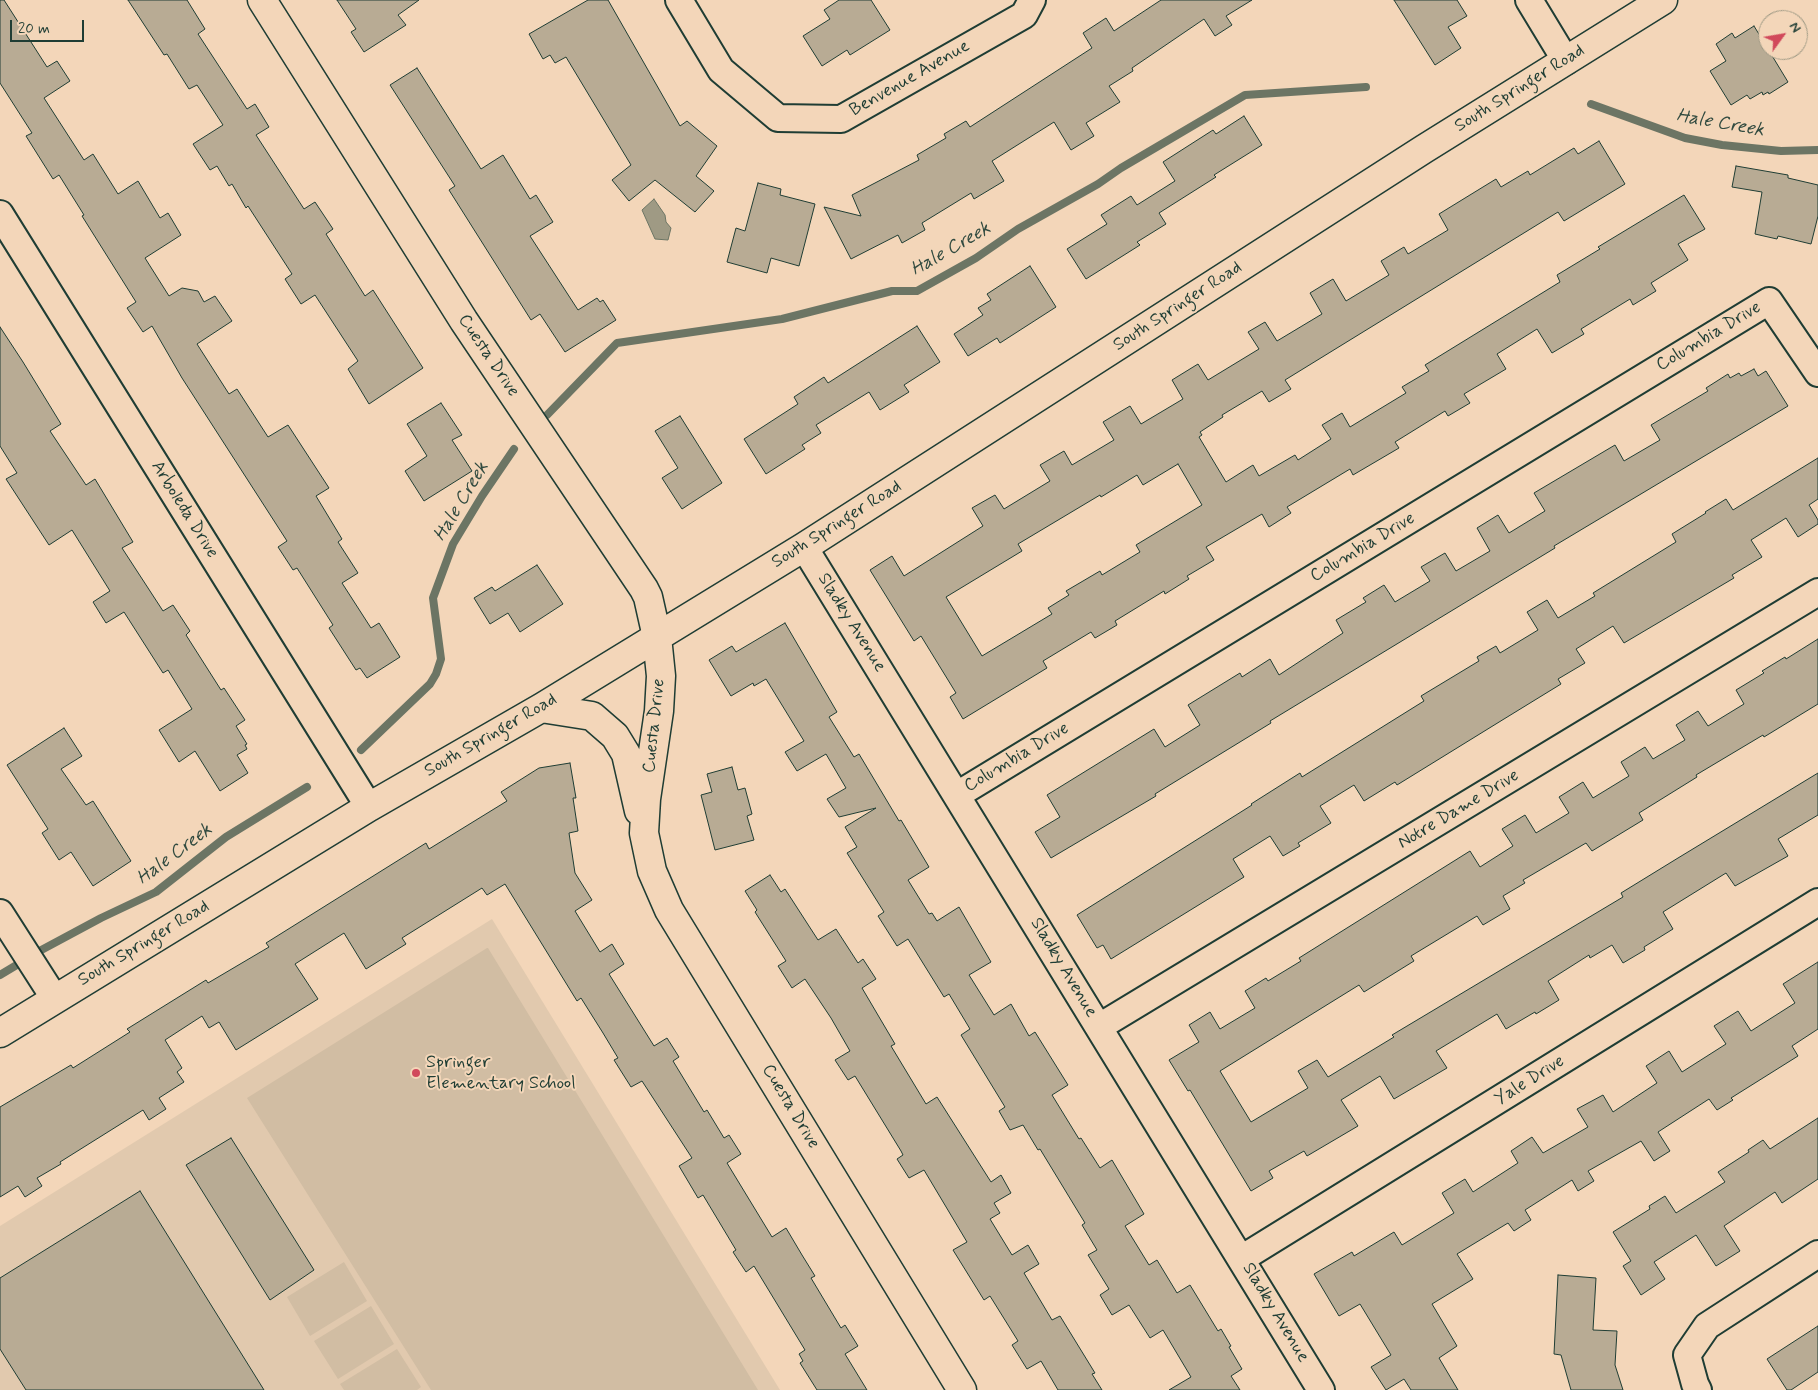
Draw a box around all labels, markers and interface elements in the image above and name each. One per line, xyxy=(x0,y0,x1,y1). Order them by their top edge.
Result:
scale bar xyxy=(12,10,86,42)
north arrow xyxy=(1758,10,1808,60)
text: 20 m xyxy=(18,19,50,39)
text: N xyxy=(1785,19,1805,36)
street label: Benvenue Avenue xyxy=(846,36,974,122)
street label: South Springer Road xyxy=(1451,40,1589,138)
water label: Hale Creek xyxy=(1674,105,1766,143)
water label: Hale Creek xyxy=(907,218,995,282)
street label: South Springer Road xyxy=(1110,257,1246,357)
street label: Columbia Drive xyxy=(1653,297,1765,377)
street label: Cuesta Drive xyxy=(453,311,523,401)
street label: Arboleda Drive xyxy=(146,457,222,563)
water label: Hale Creek xyxy=(429,458,495,546)
street label: South Springer Road xyxy=(768,476,906,574)
street label: Columbia Drive xyxy=(1307,508,1419,588)
street label: Sladky Avenue xyxy=(812,570,890,676)
street label: Cuesta Drive xyxy=(639,678,671,774)
street label: South Springer Road xyxy=(421,689,561,783)
street label: Columbia Drive xyxy=(961,718,1073,798)
street label: Notre Dame Drive xyxy=(1395,765,1523,855)
water label: Hale Creek xyxy=(133,819,217,891)
street label: South Springer Road xyxy=(74,896,214,992)
street label: Sladky Avenue xyxy=(1025,914,1101,1022)
street label: Yale Drive xyxy=(1491,1051,1569,1111)
place label: Springer Elementary School xyxy=(426,1052,576,1094)
street label: Cuesta Drive xyxy=(756,1061,824,1153)
marker: Springer Elementary School xyxy=(410,1067,422,1079)
street label: Sladky Avenue xyxy=(1237,1259,1313,1367)

